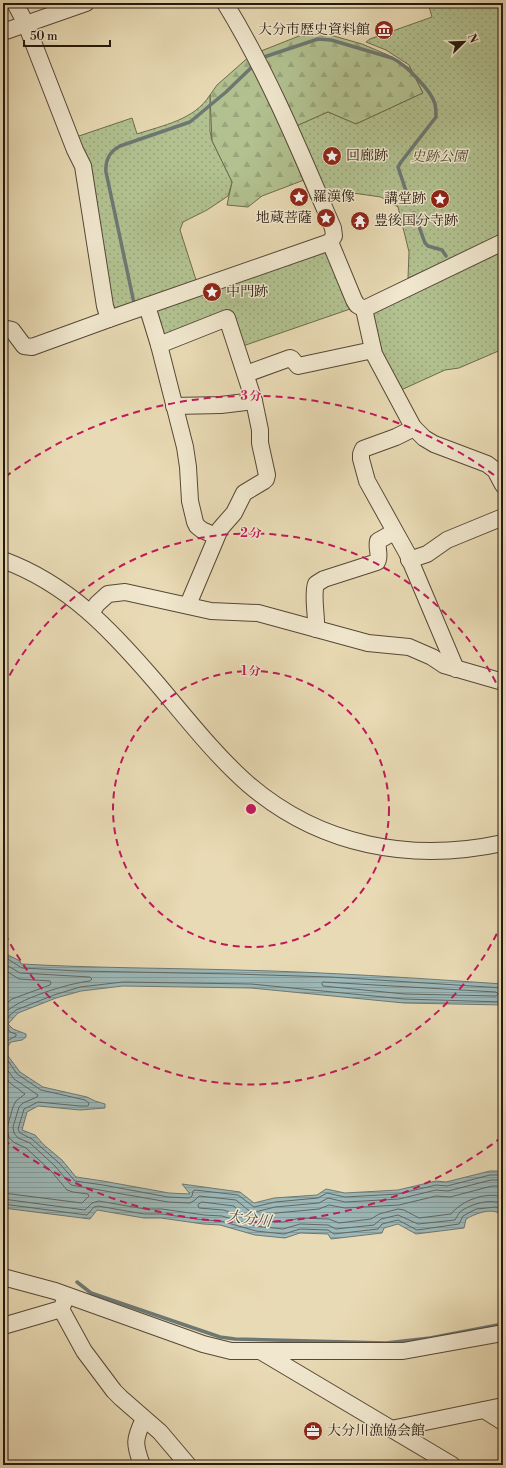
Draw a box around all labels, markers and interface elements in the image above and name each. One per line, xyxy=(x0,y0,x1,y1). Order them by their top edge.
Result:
museum icon: 大分市歴史資料館 xyxy=(373,19,395,41)
place label: 大分市歴史資料館 xyxy=(258,21,370,39)
scale bar xyxy=(24,22,110,48)
north arrow xyxy=(444,22,484,62)
text: 50 m xyxy=(30,29,58,44)
text: N xyxy=(464,32,481,45)
place icon: 回廊跡 xyxy=(321,145,343,167)
place label: 回廊跡 xyxy=(346,147,388,165)
park label: 史跡公園 xyxy=(411,148,469,166)
place icon: 羅漢像 xyxy=(288,186,310,208)
place label: 羅漢像 xyxy=(313,188,355,206)
place icon: 講堂跡 xyxy=(429,188,451,210)
place label: 講堂跡 xyxy=(384,190,426,208)
place icon: 地蔵菩薩 xyxy=(315,207,337,229)
place label: 地蔵菩薩 xyxy=(256,209,312,227)
temple icon: 豊後国分寺跡 xyxy=(349,210,371,232)
place label: 豊後国分寺跡 xyxy=(374,212,458,230)
place icon: 中門跡 xyxy=(201,281,223,303)
place label: 中門跡 xyxy=(226,283,268,301)
text: 3 分 xyxy=(240,389,262,404)
text: 2 分 xyxy=(240,526,262,541)
text: 1 分 xyxy=(241,664,261,679)
centre of rings xyxy=(244,802,258,816)
water label: 大分川 xyxy=(226,1207,274,1231)
office icon: 大分川漁協会館 xyxy=(302,1420,324,1442)
place label: 大分川漁協会館 xyxy=(327,1422,425,1440)

